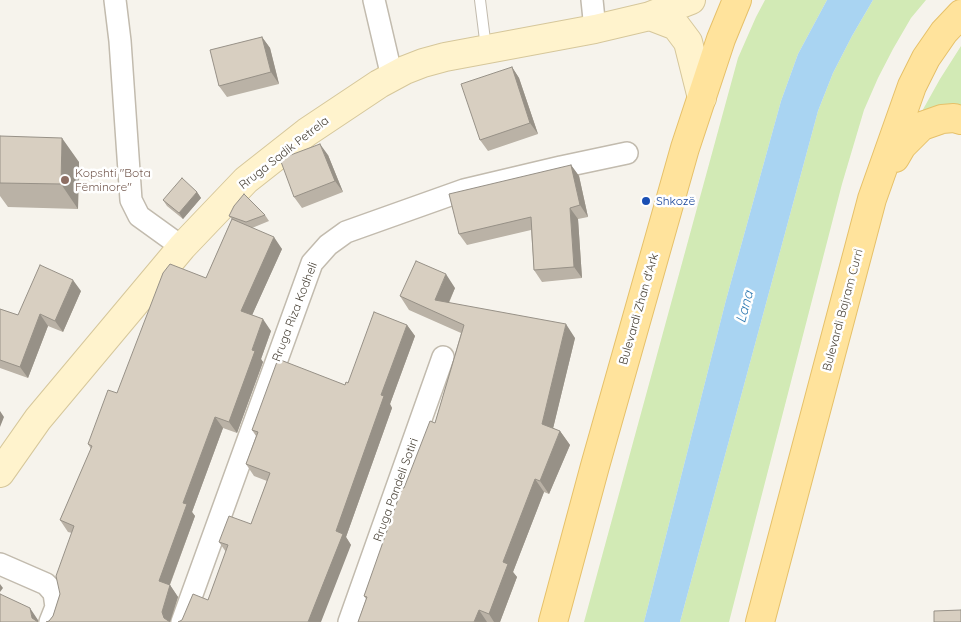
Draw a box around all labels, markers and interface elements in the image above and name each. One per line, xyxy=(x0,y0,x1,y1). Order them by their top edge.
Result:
street label: Rruga Sadik Petrela xyxy=(236,113,332,193)
place label: Kopshti "Bota Fëminore" xyxy=(75,166,151,194)
marker: Kopshti "Bota Fëminore" xyxy=(59,174,71,186)
place label: Shkozë xyxy=(656,194,695,208)
marker: Shkozë xyxy=(640,195,652,207)
street label: Bulevardi Bajram Curri xyxy=(820,247,866,373)
street label: Bulevardi Zhan d'Ark xyxy=(616,252,662,366)
street label: Rruga Riza Kodheli xyxy=(269,260,321,364)
water label: Lana xyxy=(733,289,757,325)
street label: Rruga Pandeli Sotiri xyxy=(371,436,421,544)

